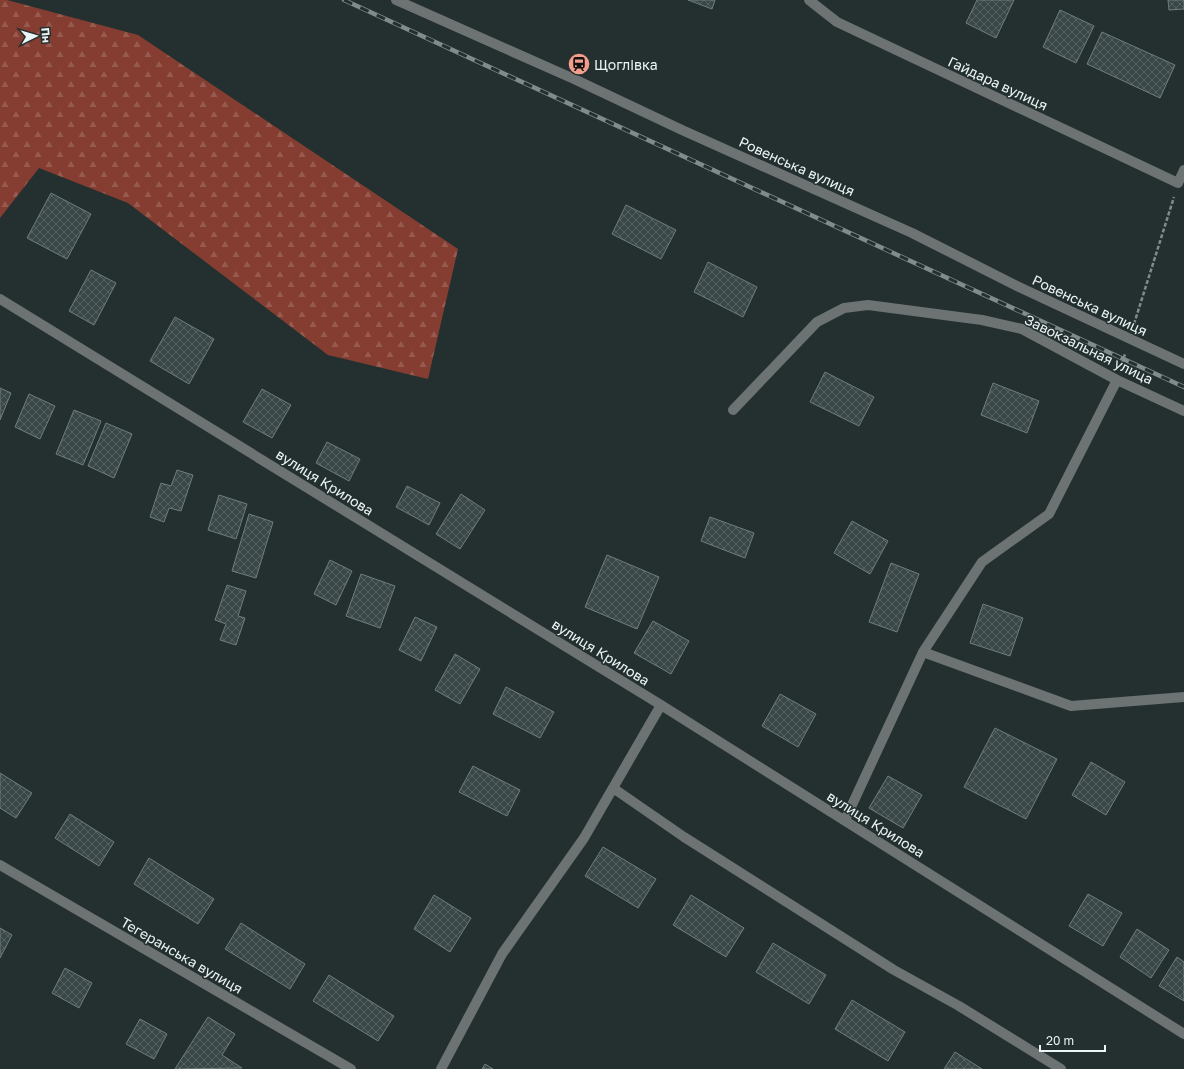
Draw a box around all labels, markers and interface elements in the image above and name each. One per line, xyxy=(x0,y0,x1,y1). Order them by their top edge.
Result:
north arrow xyxy=(16,16,56,56)
text: Пн xyxy=(39,27,54,43)
station icon: Щоглівка xyxy=(566,51,592,77)
street label: Гайдара вулиця xyxy=(945,52,1051,114)
place label: Щоглівка xyxy=(594,56,658,73)
street label: Ровенська вулиця xyxy=(736,133,858,199)
street label: Ровенська вулиця xyxy=(1030,271,1150,339)
street label: Завокзальная улица xyxy=(1022,310,1156,388)
street label: вулиця Крилова xyxy=(273,445,377,519)
street label: вулиця Крилова xyxy=(549,615,653,689)
street label: вулиця Крилова xyxy=(824,787,928,861)
street label: Тегеранська вулиця xyxy=(118,913,246,997)
scale bar xyxy=(1040,1027,1105,1053)
text: 20 m xyxy=(1046,1033,1074,1048)

